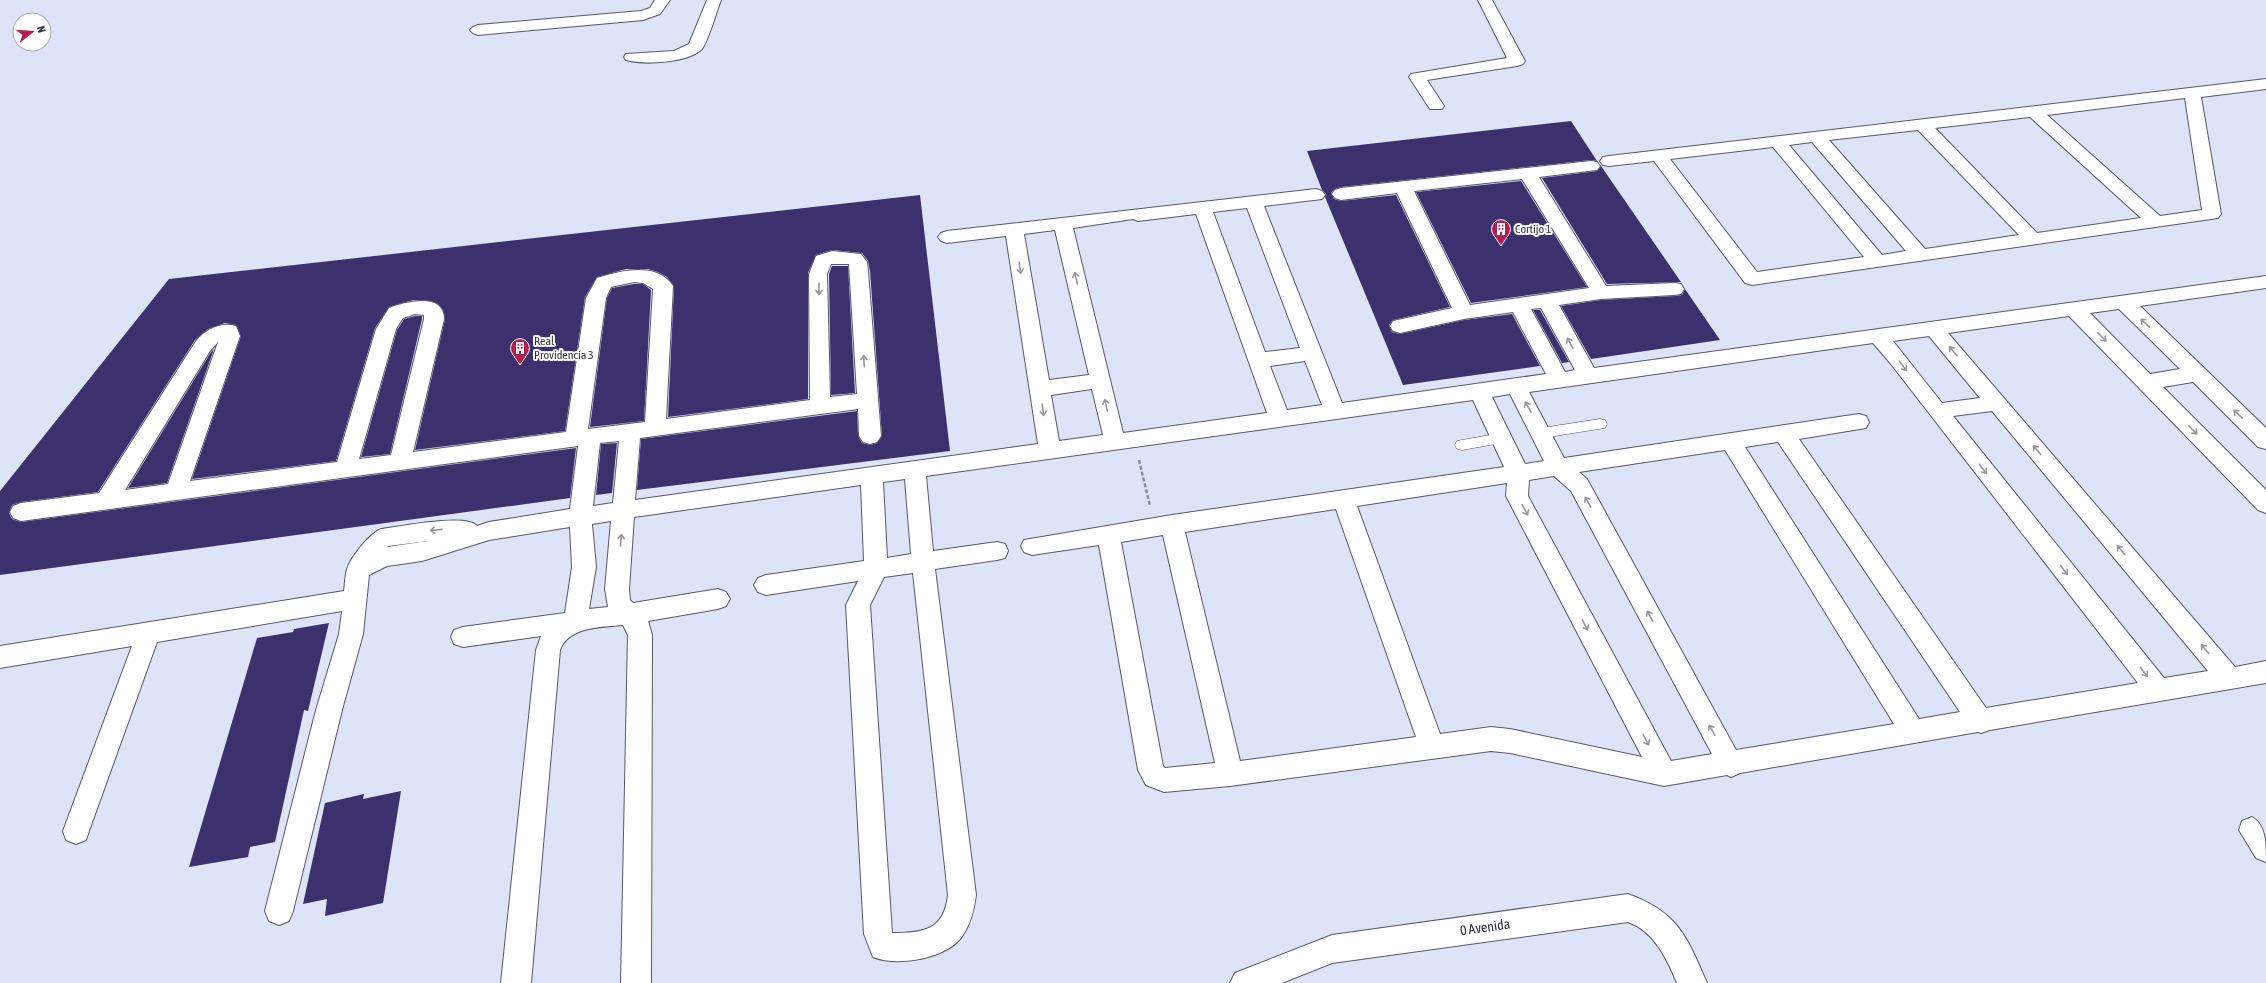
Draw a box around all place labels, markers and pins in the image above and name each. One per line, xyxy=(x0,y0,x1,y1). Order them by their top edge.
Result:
building icon: Cortijo 1 xyxy=(1490,218,1512,246)
place label: Cortijo 1 xyxy=(1515,222,1552,236)
place label: Real Providencia 3 xyxy=(534,334,594,362)
building icon: Real Providencia 3 xyxy=(509,337,531,365)

